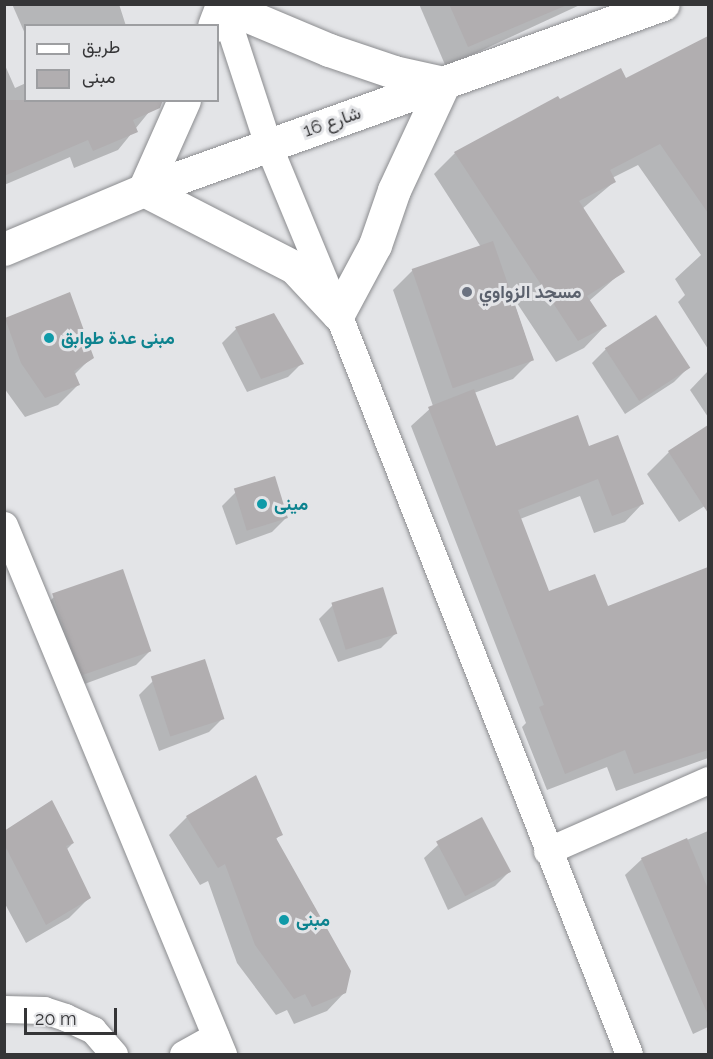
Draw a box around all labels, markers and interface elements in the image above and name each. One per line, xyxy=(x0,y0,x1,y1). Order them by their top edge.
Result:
legend xyxy=(24,24,219,102)
text: طريق xyxy=(82,36,120,57)
text: مبنى xyxy=(82,66,116,87)
street label: شارع 16 xyxy=(300,102,364,142)
place label: مسجد الزواوي xyxy=(479,281,582,303)
marker: مسجد الزواوي xyxy=(460,285,474,299)
place label: مبنى عدة طوابق xyxy=(61,327,175,349)
marker: مبنى عدة طوابق xyxy=(42,331,56,345)
place label: مينى xyxy=(274,493,308,515)
marker: مينى xyxy=(255,497,269,511)
place label: مبنى xyxy=(296,909,330,931)
marker: مبنى xyxy=(277,913,291,927)
scale bar xyxy=(27,996,120,1034)
text: 20 m xyxy=(35,1008,77,1029)

